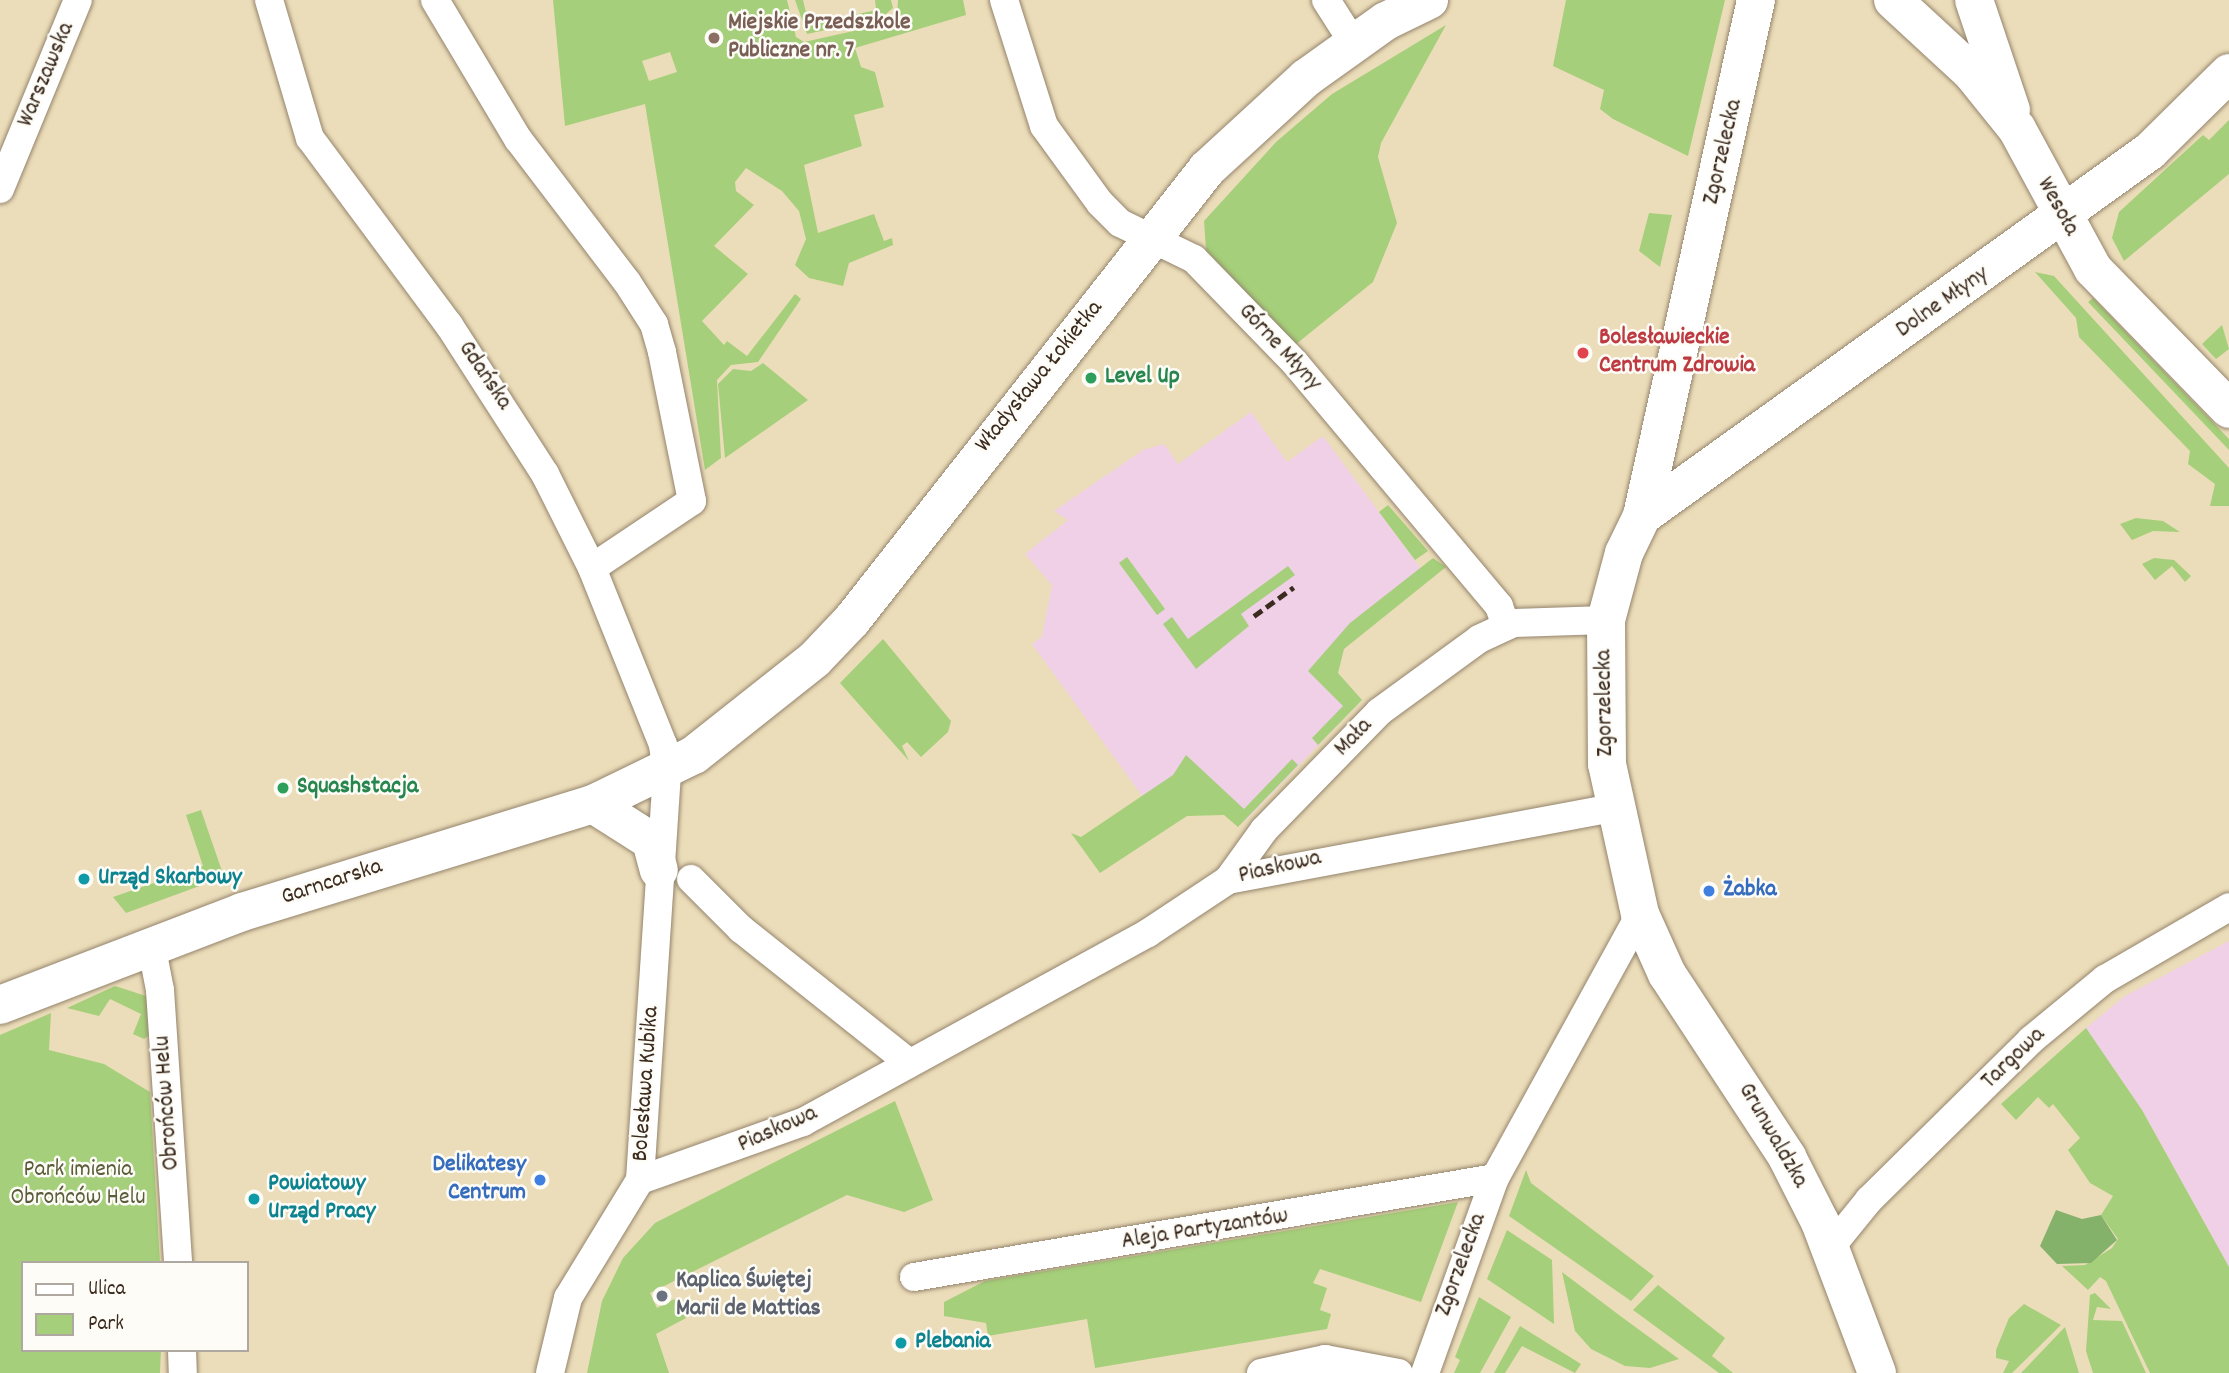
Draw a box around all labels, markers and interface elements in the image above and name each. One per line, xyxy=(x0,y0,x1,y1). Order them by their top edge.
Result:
place label: Miejskie Przedszkole Publiczne nr. 7 xyxy=(728,10,910,66)
street label: Warszawska xyxy=(12,18,82,132)
marker: Miejskie Przedszkole Publiczne nr. 7 xyxy=(706,30,722,46)
street label: Zgorzelecka xyxy=(1698,96,1750,208)
street label: Wesoła xyxy=(2029,173,2085,241)
street label: Dolne Młyny xyxy=(1891,261,1995,345)
street label: Władysława Łokietka xyxy=(970,295,1110,459)
street label: Górne Młyny xyxy=(1231,298,1327,398)
place label: Bolesławieckie Centrum Zdrowia xyxy=(1599,325,1755,381)
street label: Gdańska xyxy=(451,336,517,416)
marker: Bolesławieckie Centrum Zdrowia xyxy=(1573,343,1593,363)
place label: Level Up xyxy=(1105,364,1180,392)
marker: Level Up xyxy=(1083,370,1099,386)
street label: Zgorzelecka xyxy=(1591,649,1621,757)
street label: Mała xyxy=(1329,713,1379,763)
place label: Squashstacja xyxy=(297,774,418,802)
marker: Squashstacja xyxy=(275,780,291,796)
street label: Piaskowa xyxy=(1236,845,1324,891)
street label: Garncarska xyxy=(278,853,386,913)
place label: Urząd Skarbowy xyxy=(98,865,242,893)
marker: Urząd Skarbowy xyxy=(76,871,92,887)
place label: Żabka xyxy=(1723,877,1776,905)
marker: Żabka xyxy=(1701,883,1717,899)
street label: Bolesława Kubika xyxy=(627,1006,667,1162)
street label: Targowa xyxy=(1976,1022,2052,1096)
street label: Obrońców Helu xyxy=(149,1035,187,1171)
street label: Grunwaldzka xyxy=(1730,1078,1814,1194)
street label: Piaskowa xyxy=(734,1100,822,1160)
place label: Delikatesy Centrum xyxy=(433,1152,526,1208)
park label: Park imienia Obrońców Helu xyxy=(10,1157,146,1213)
place label: Powiatowy Urząd Pracy xyxy=(268,1171,375,1227)
marker: Delikatesy Centrum xyxy=(532,1172,548,1188)
marker: Powiatowy Urząd Pracy xyxy=(246,1191,262,1207)
street label: Aleja Partyzantów xyxy=(1120,1203,1290,1257)
street label: Zgorzelecka xyxy=(1430,1210,1494,1320)
legend xyxy=(21,1261,248,1352)
place label: Kaplica Świętej Marii de Mattias xyxy=(676,1268,821,1324)
text: Ulica xyxy=(88,1275,125,1305)
marker: Kaplica Świętej Marii de Mattias xyxy=(654,1288,670,1304)
text: Park xyxy=(88,1310,124,1340)
place label: Plebania xyxy=(915,1329,991,1357)
marker: Plebania xyxy=(893,1335,909,1351)

